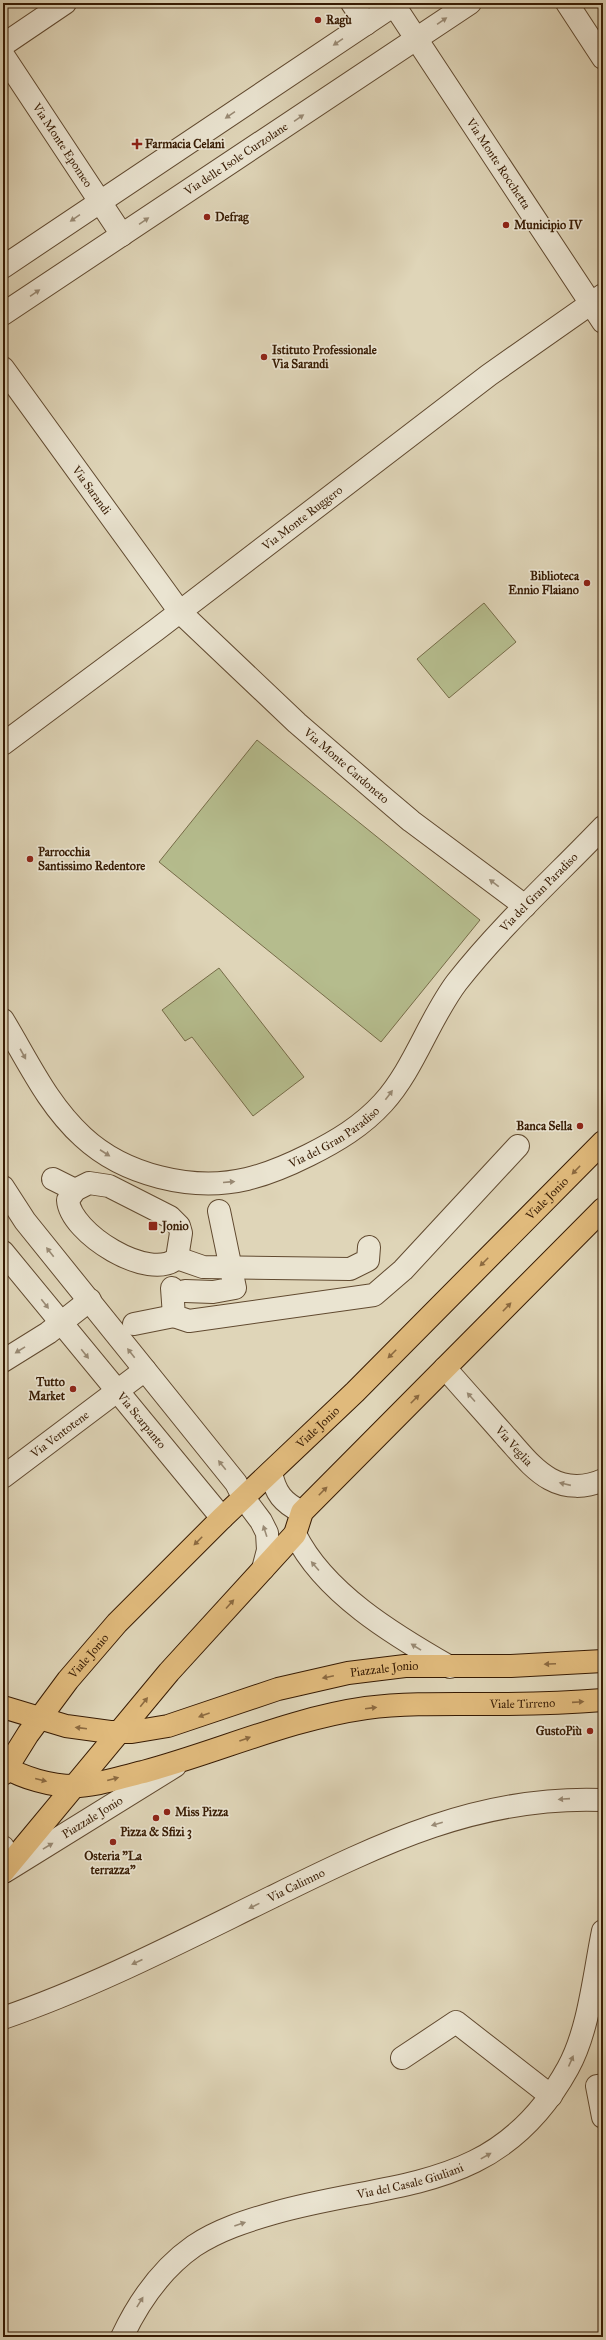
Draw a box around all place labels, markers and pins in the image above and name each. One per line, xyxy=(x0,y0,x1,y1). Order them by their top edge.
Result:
place label: Ragù xyxy=(326,13,352,28)
marker: Ragù xyxy=(313,15,323,25)
place label: Farmacia Celani xyxy=(145,137,225,151)
marker: Farmacia Celani xyxy=(132,139,142,149)
place label: Defrag xyxy=(215,210,249,225)
marker: Defrag xyxy=(202,212,212,222)
place label: Municipio IV xyxy=(514,218,584,233)
marker: Municipio IV xyxy=(501,220,511,230)
place label: Istituto Professionale Via Sarandi xyxy=(271,343,377,371)
marker: Istituto Professionale Via Sarandi xyxy=(259,352,269,362)
place label: Biblioteca Ennio Flaiano xyxy=(508,569,580,597)
marker: Biblioteca Ennio Flaiano xyxy=(582,578,592,588)
place label: Parrocchia Santissimo Redentore xyxy=(38,845,145,873)
marker: Parrocchia Santissimo Redentore xyxy=(25,854,35,864)
place label: Banca Sella xyxy=(516,1119,573,1133)
marker: Banca Sella xyxy=(575,1121,585,1131)
place label: Jonio xyxy=(160,1219,189,1234)
marker: Jonio xyxy=(147,1220,159,1232)
place label: Tutto Market xyxy=(28,1375,66,1403)
marker: Tutto Market xyxy=(68,1384,78,1394)
place label: GustoPiù xyxy=(536,1724,583,1738)
marker: GustoPiù xyxy=(585,1726,595,1736)
place label: Miss Pizza xyxy=(175,1805,229,1819)
marker: Miss Pizza xyxy=(162,1807,172,1817)
marker: Pizza & Sfizi 3 xyxy=(151,1813,161,1823)
place label: Pizza & Sfizi 3 xyxy=(120,1825,192,1840)
marker: Osteria "La terrazza" xyxy=(108,1837,118,1847)
place label: Osteria "La terrazza" xyxy=(84,1849,143,1877)

